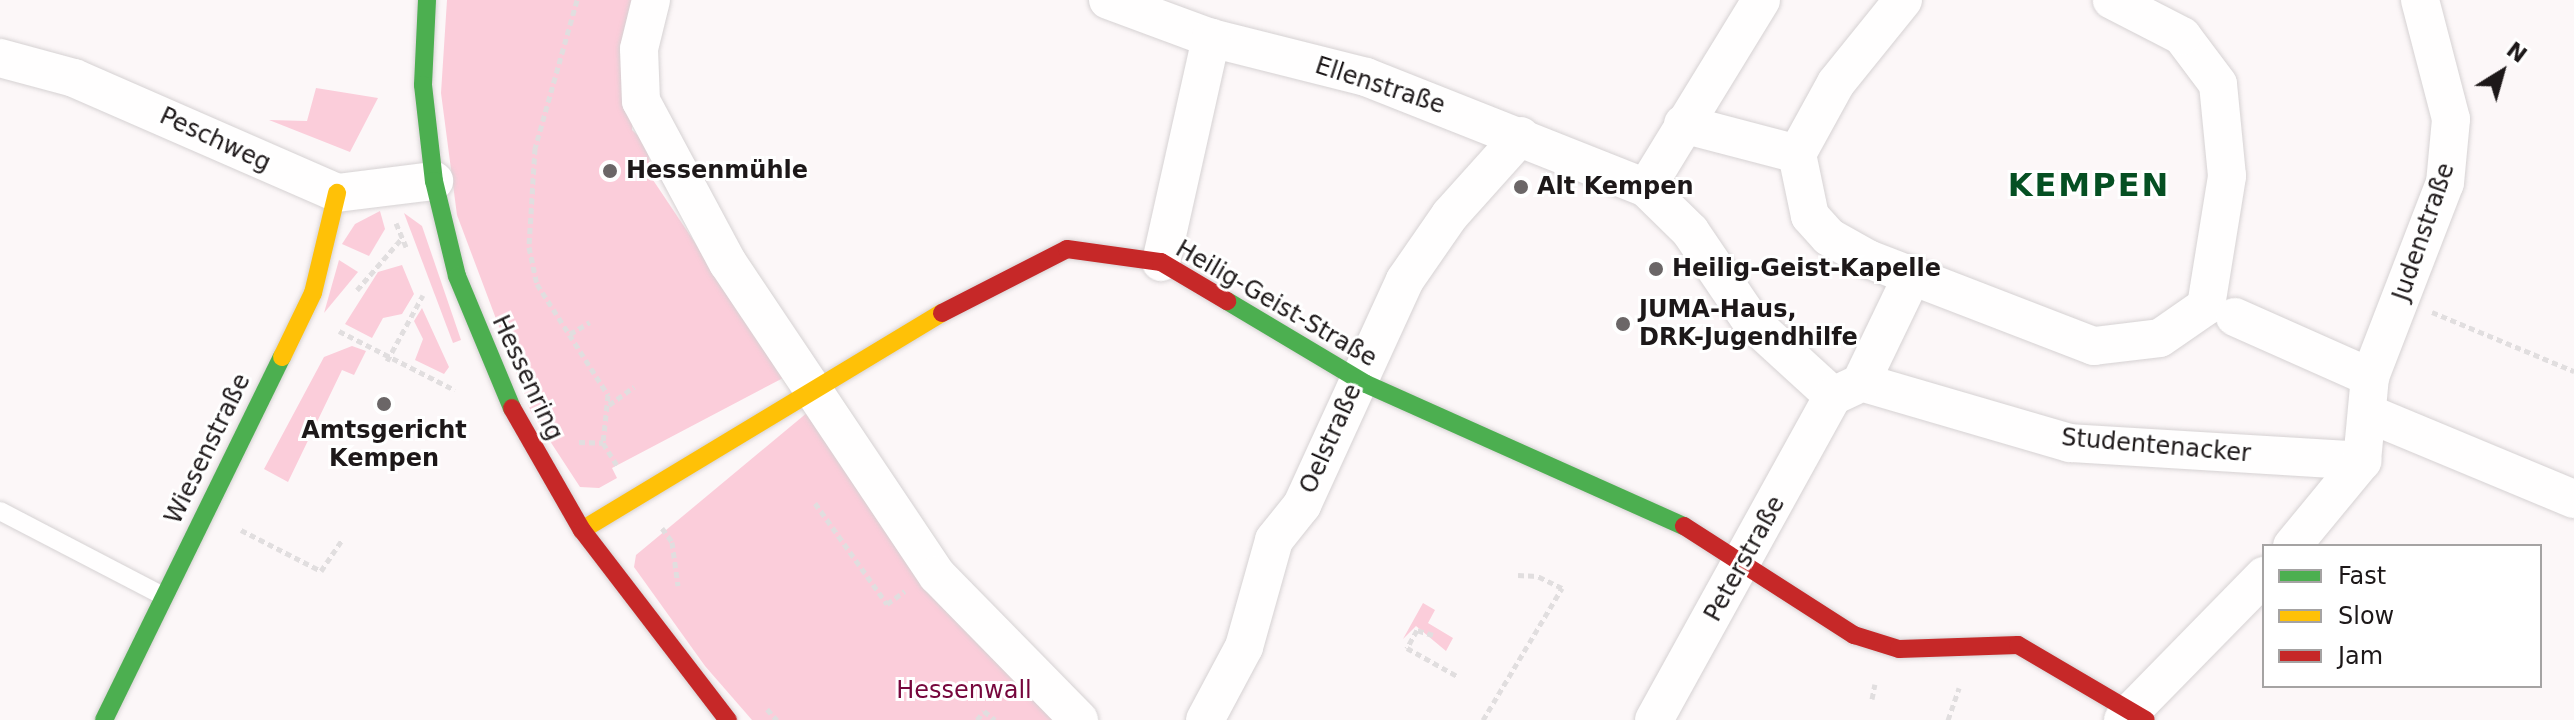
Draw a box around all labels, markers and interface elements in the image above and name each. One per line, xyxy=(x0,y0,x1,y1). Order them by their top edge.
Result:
north arrow xyxy=(2462,32,2542,112)
text: N xyxy=(2502,37,2532,68)
street label: Ellenstraße xyxy=(1311,51,1449,121)
street label: Peschweg xyxy=(155,102,275,178)
place label: Hessenmühle xyxy=(626,157,808,185)
street label: Judenstraße xyxy=(2387,159,2461,305)
marker: Hessenmühle xyxy=(601,162,619,180)
district label: KEMPEN xyxy=(2008,166,2170,204)
place label: Alt Kempen xyxy=(1537,173,1694,201)
marker: Alt Kempen xyxy=(1512,178,1530,196)
street label: Heilig-Geist-Straße xyxy=(1170,235,1382,373)
place label: Heilig-Geist-Kapelle xyxy=(1672,255,1941,283)
marker: Heilig-Geist-Kapelle xyxy=(1647,260,1665,278)
place label: JUMA-Haus, DRK-Jugendhilfe xyxy=(1639,296,1858,352)
street label: Hessenring xyxy=(485,311,569,445)
marker: JUMA-Haus, DRK-Jugendhilfe xyxy=(1614,315,1632,333)
street label: Wiesenstraße xyxy=(159,369,257,529)
street label: Oelstraße xyxy=(1294,380,1368,498)
marker: Amtsgericht Kempen xyxy=(375,395,393,413)
place label: Amtsgericht Kempen xyxy=(301,417,467,473)
street label: Studentenacker xyxy=(2060,423,2252,469)
street label: Peterstraße xyxy=(1699,491,1791,627)
legend xyxy=(2262,544,2542,688)
text: Fast xyxy=(2338,562,2386,590)
text: Slow xyxy=(2338,602,2394,630)
text: Jam xyxy=(2338,642,2383,670)
park label: Hessenwall xyxy=(896,677,1032,705)

